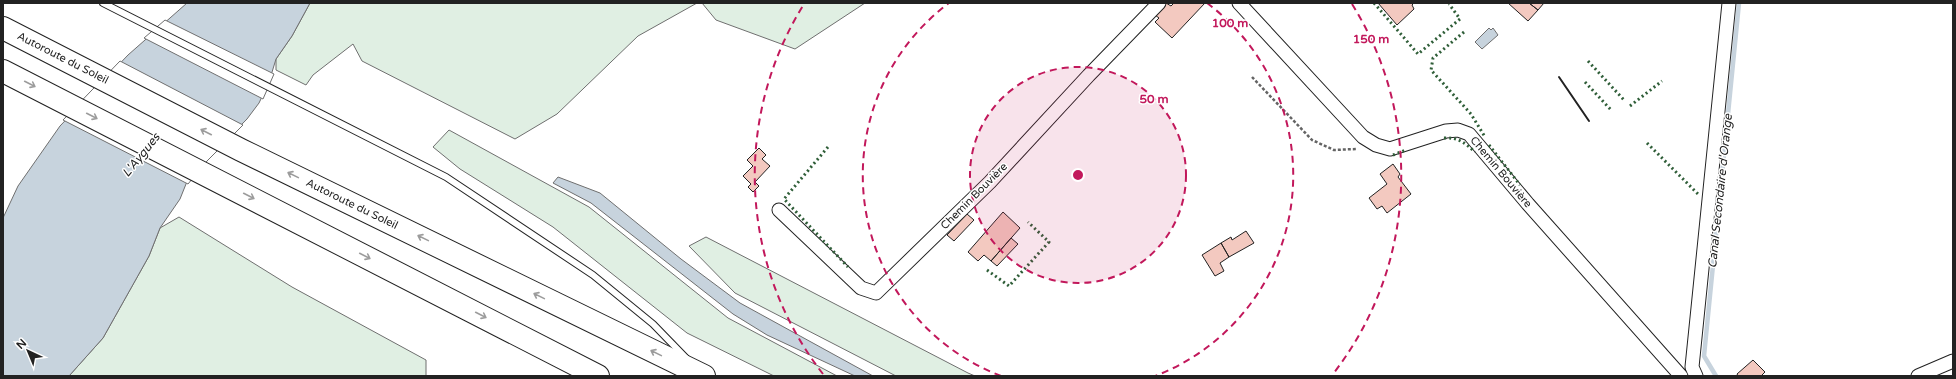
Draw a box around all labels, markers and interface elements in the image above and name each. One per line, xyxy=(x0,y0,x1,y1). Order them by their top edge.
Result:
text: 100 m xyxy=(1212,16,1248,30)
street label: Autoroute du Soleil xyxy=(15,29,111,87)
text: 150 m xyxy=(1353,32,1389,46)
one-way arrow xyxy=(24,81,36,89)
text: 50 m xyxy=(1139,92,1169,106)
water label: Canal Secondaire d'Orange xyxy=(1705,112,1735,269)
one-way arrow xyxy=(86,113,98,120)
one-way arrow xyxy=(200,128,212,135)
water label: L'Aygues xyxy=(119,129,164,180)
street label: Chemin Bouvière xyxy=(1467,134,1535,210)
street label: Chemin Bouvière xyxy=(938,160,1010,232)
centre of rings xyxy=(1071,168,1085,182)
one-way arrow xyxy=(287,171,299,178)
street label: Autoroute du Soleil xyxy=(304,176,400,232)
one-way arrow xyxy=(243,193,255,200)
one-way arrow xyxy=(417,234,429,242)
one-way arrow xyxy=(359,252,371,260)
one-way arrow xyxy=(534,291,546,299)
one-way arrow xyxy=(474,312,486,319)
north arrow xyxy=(8,331,48,371)
text: N xyxy=(14,336,29,352)
one-way arrow xyxy=(650,349,662,356)

